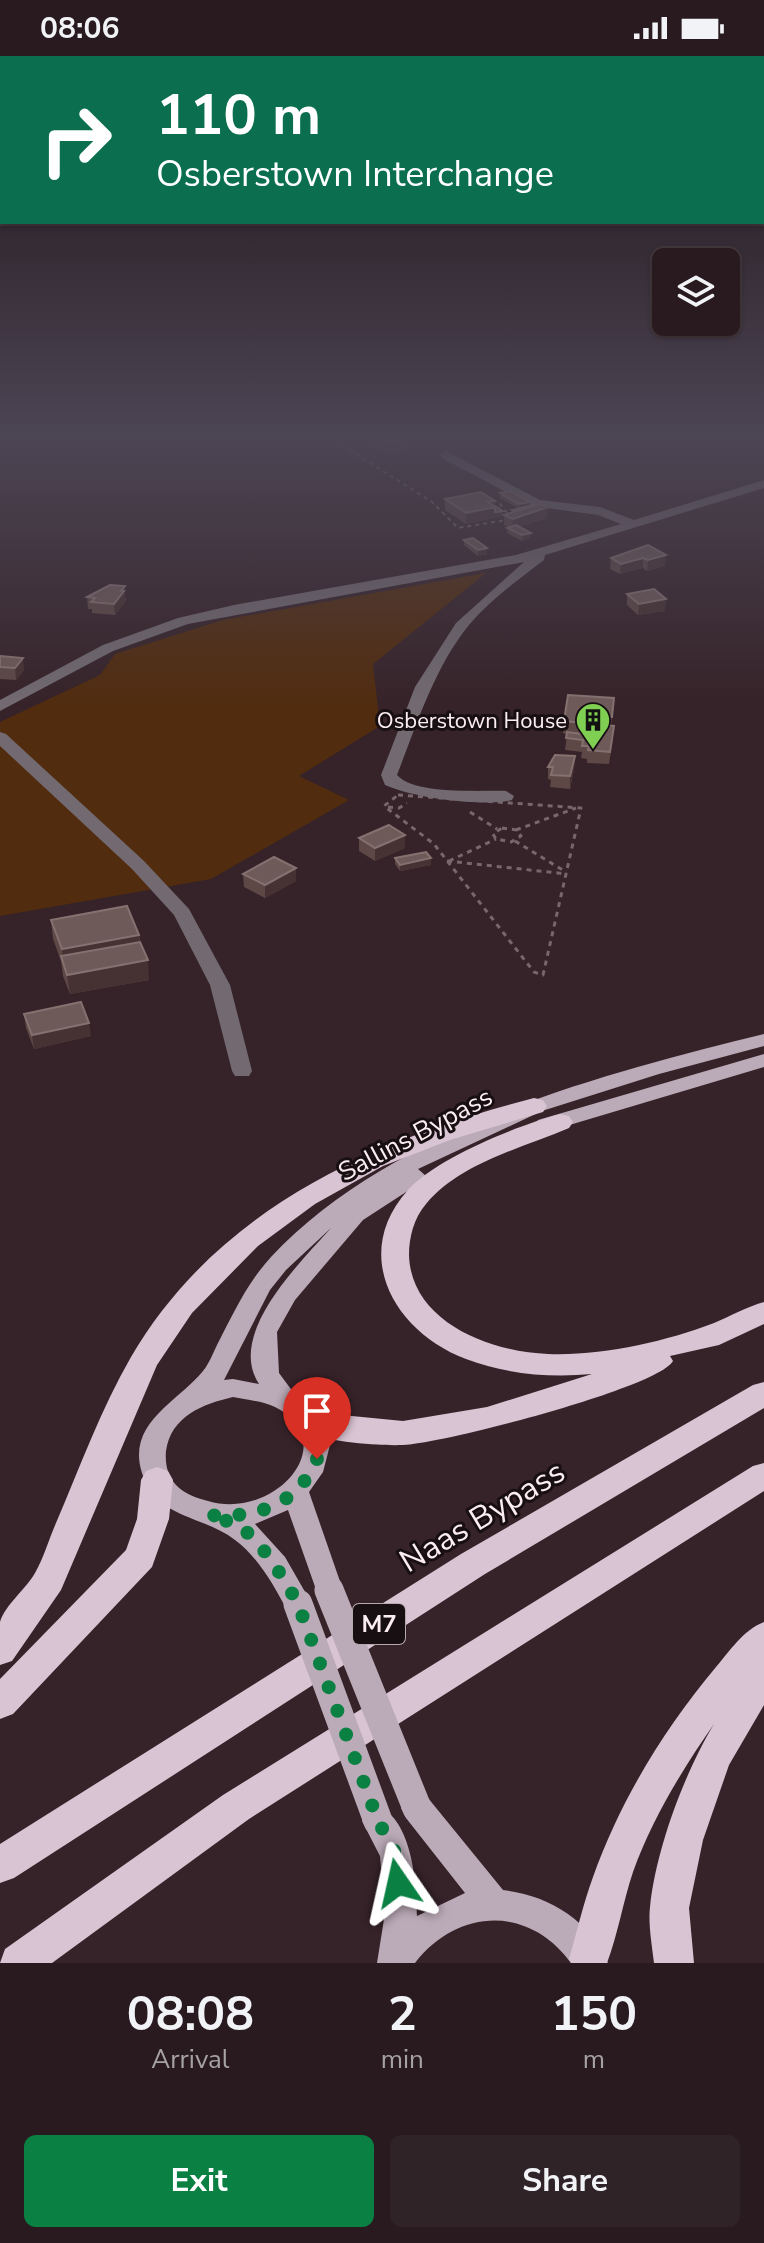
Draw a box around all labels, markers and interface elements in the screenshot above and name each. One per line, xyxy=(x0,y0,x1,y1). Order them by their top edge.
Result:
text: 08:06 xyxy=(40,8,119,49)
text: 110 m xyxy=(156,77,321,154)
icon: right xyxy=(24,88,128,192)
text: Osberstown Interchange xyxy=(156,150,554,199)
map controls xyxy=(652,248,740,336)
button: layers xyxy=(652,248,740,336)
building icon: Osberstown House xyxy=(574,701,612,751)
place label: Osberstown House xyxy=(377,706,567,736)
street label: Sallins Bypass xyxy=(332,1079,499,1190)
pin xyxy=(283,1377,351,1459)
icon: arrive xyxy=(295,1389,339,1433)
street label: Naas Bypass xyxy=(392,1450,573,1583)
road number: M7 xyxy=(353,1604,405,1644)
position arrow xyxy=(356,1841,440,1925)
text: 08:08 xyxy=(127,1981,254,2047)
text: 2 xyxy=(388,1981,417,2047)
text: 150 xyxy=(551,1981,637,2047)
text: Arrival xyxy=(151,2042,230,2077)
text: min xyxy=(381,2042,424,2077)
text: m xyxy=(583,2042,605,2077)
button: Exit xyxy=(24,2135,374,2227)
button: Share xyxy=(390,2135,740,2227)

